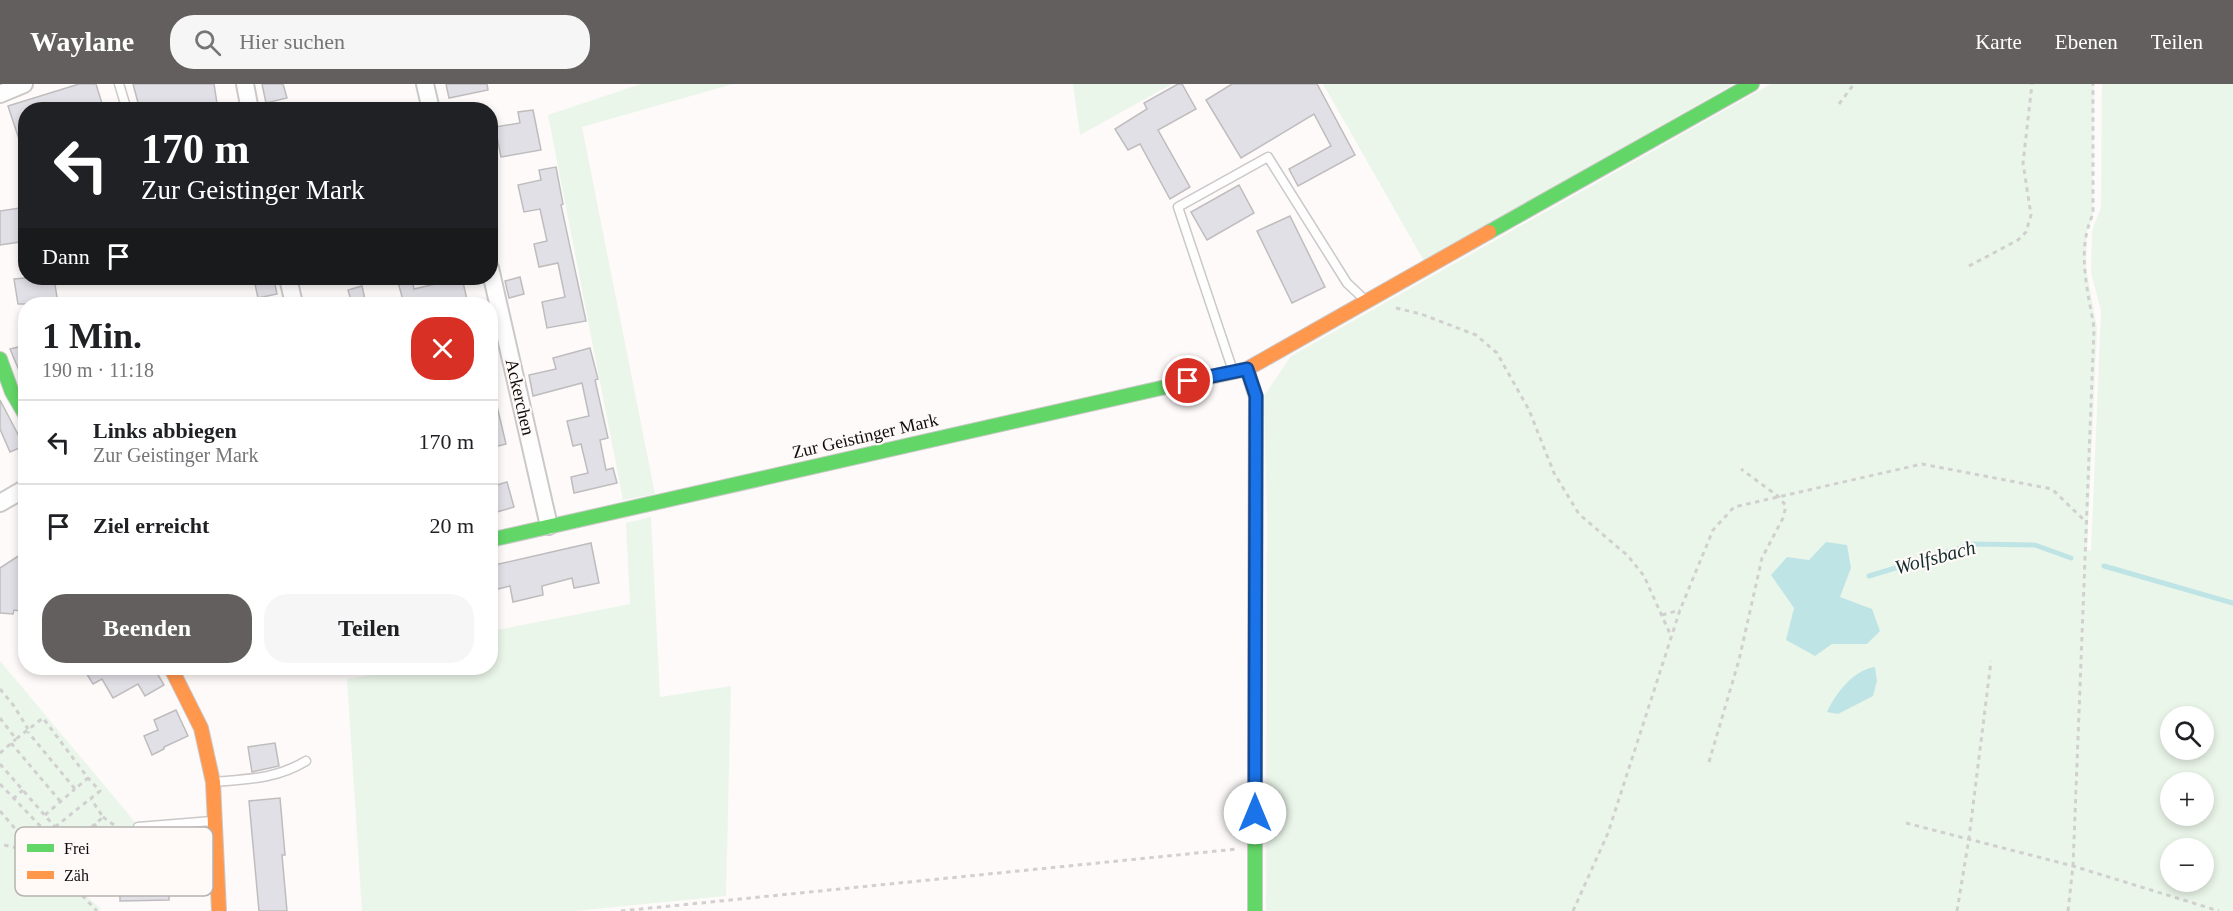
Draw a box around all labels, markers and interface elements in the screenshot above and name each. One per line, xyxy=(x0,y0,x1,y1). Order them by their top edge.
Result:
search box xyxy=(170,15,590,69)
text: Waylane xyxy=(30,26,134,57)
icon: search xyxy=(191,26,224,59)
text: Hier suchen xyxy=(239,29,345,54)
text: Karte xyxy=(1975,30,2022,54)
text: Ebenen xyxy=(2055,30,2118,54)
text: Teilen xyxy=(2151,30,2203,54)
icon: left xyxy=(42,126,120,204)
text: 170 m xyxy=(141,126,250,172)
text: Zur Geistinger Mark xyxy=(141,175,364,205)
icon: arrive xyxy=(102,240,135,273)
text: Dann xyxy=(42,244,90,269)
text: 1 Min. xyxy=(42,316,142,356)
button: close xyxy=(411,317,474,380)
pin xyxy=(1162,355,1213,406)
street label: Ackerchen xyxy=(501,357,539,437)
text: 190 m · 11:18 xyxy=(42,359,154,381)
icon: arrive xyxy=(1171,364,1204,397)
street label: Zur Geistinger Mark xyxy=(790,410,940,462)
text: Links abbiegen xyxy=(93,418,237,443)
icon: left xyxy=(42,426,75,459)
text: 170 m xyxy=(418,429,474,454)
text: Zur Geistinger Mark xyxy=(93,444,259,466)
icon: arrive xyxy=(42,510,75,543)
text: Ziel erreicht xyxy=(93,513,209,538)
text: 20 m xyxy=(429,513,474,538)
water label: Wolfsbach xyxy=(1892,536,1978,579)
button: Beenden xyxy=(42,594,252,663)
button: Teilen xyxy=(264,594,474,663)
map controls xyxy=(2160,706,2214,892)
button: search xyxy=(2160,706,2214,760)
button: + xyxy=(2160,772,2214,826)
position arrow xyxy=(1223,781,1287,845)
legend xyxy=(15,827,213,896)
button: − xyxy=(2160,838,2214,892)
text: Frei xyxy=(64,840,90,857)
text: Zäh xyxy=(64,867,89,884)

